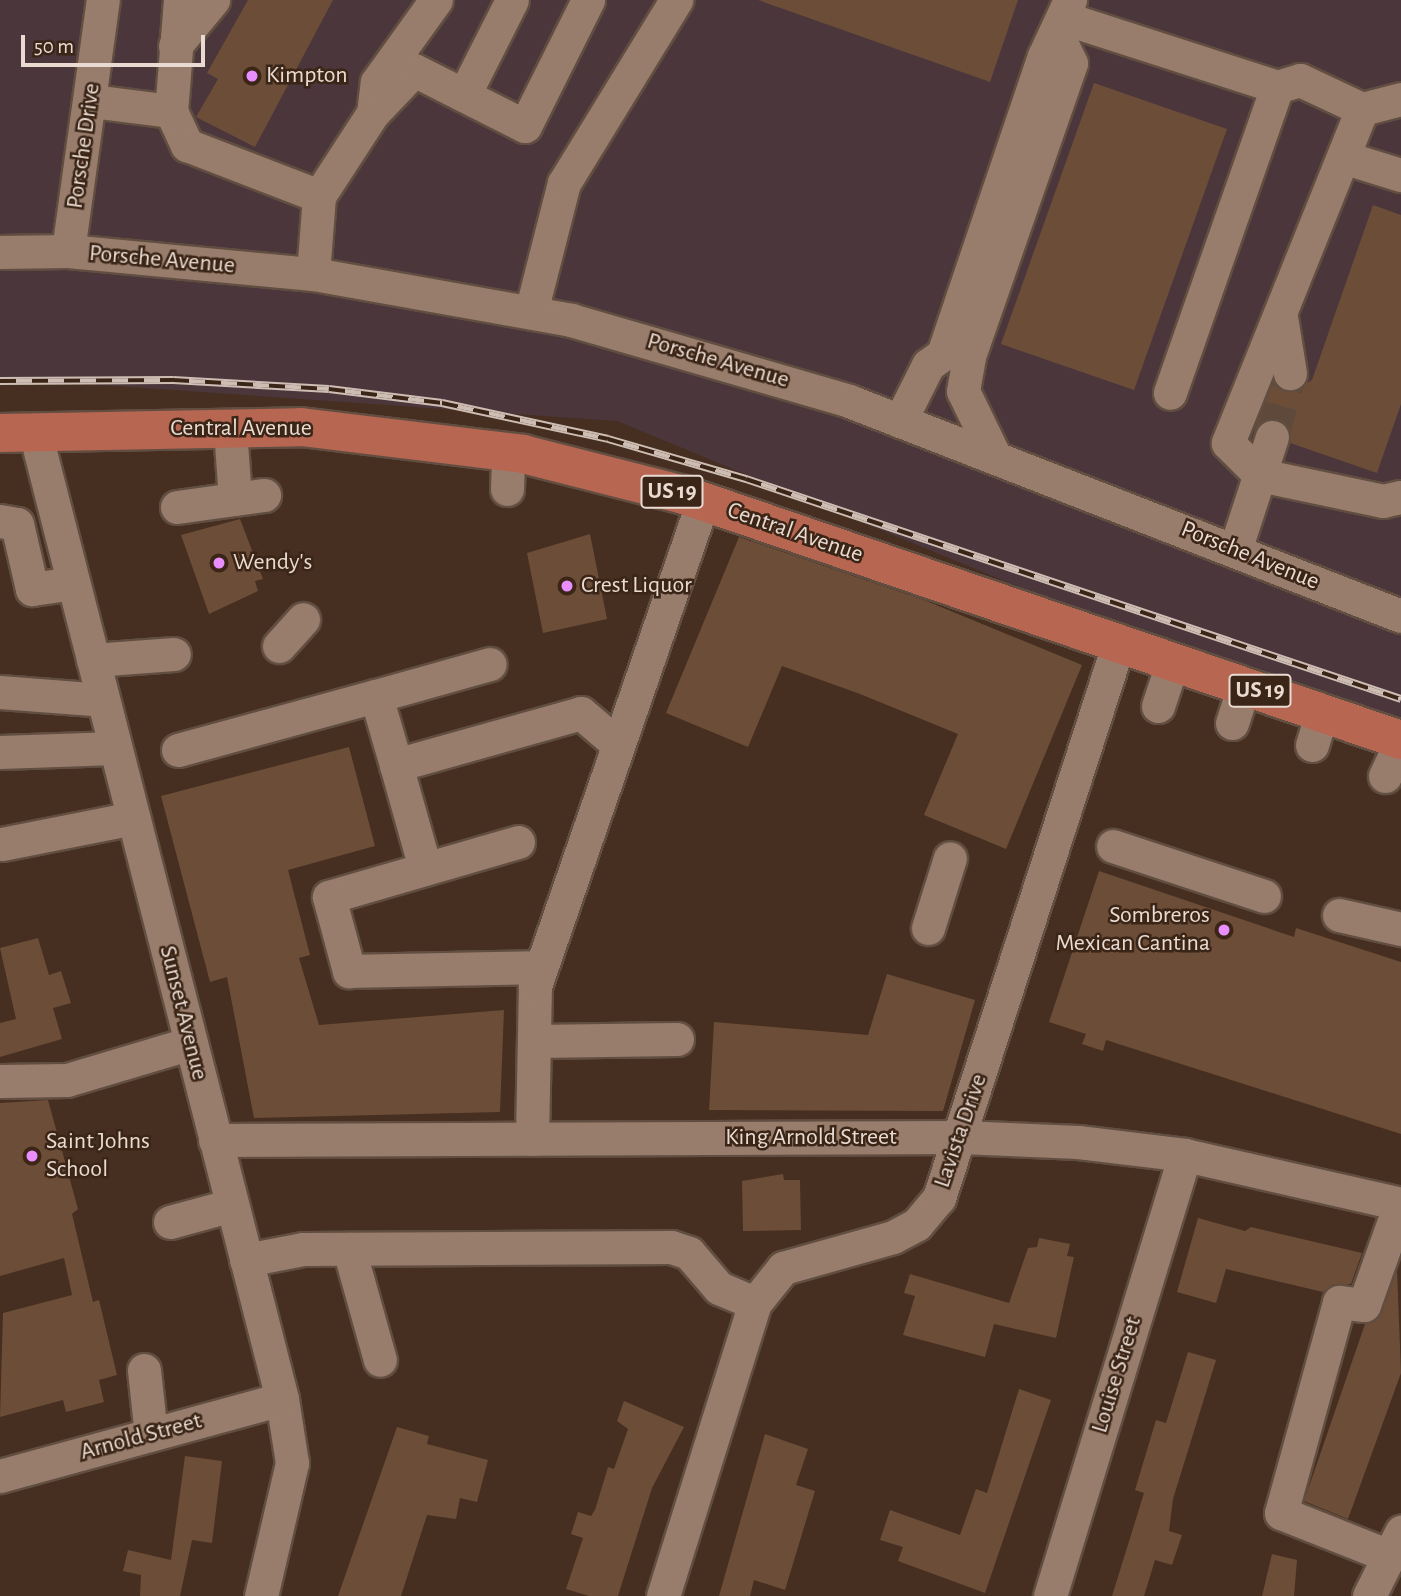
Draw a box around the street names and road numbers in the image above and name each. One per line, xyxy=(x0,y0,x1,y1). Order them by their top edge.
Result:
street label: Porsche Drive xyxy=(61,81,107,211)
street label: Porsche Avenue xyxy=(88,239,236,281)
street label: Porsche Avenue xyxy=(644,327,792,395)
street label: Central Avenue xyxy=(170,415,312,443)
road number: US 19 xyxy=(640,472,704,512)
street label: Central Avenue xyxy=(723,496,867,570)
street label: Porsche Avenue xyxy=(1177,515,1323,597)
road number: US 19 xyxy=(1228,671,1292,710)
street label: Sunset Avenue xyxy=(152,943,214,1083)
street label: Lavista Drive xyxy=(928,1070,994,1192)
street label: King Arnold Street xyxy=(725,1124,897,1152)
street label: Louise Street xyxy=(1086,1313,1148,1437)
street label: Arnold Street xyxy=(77,1407,205,1467)

